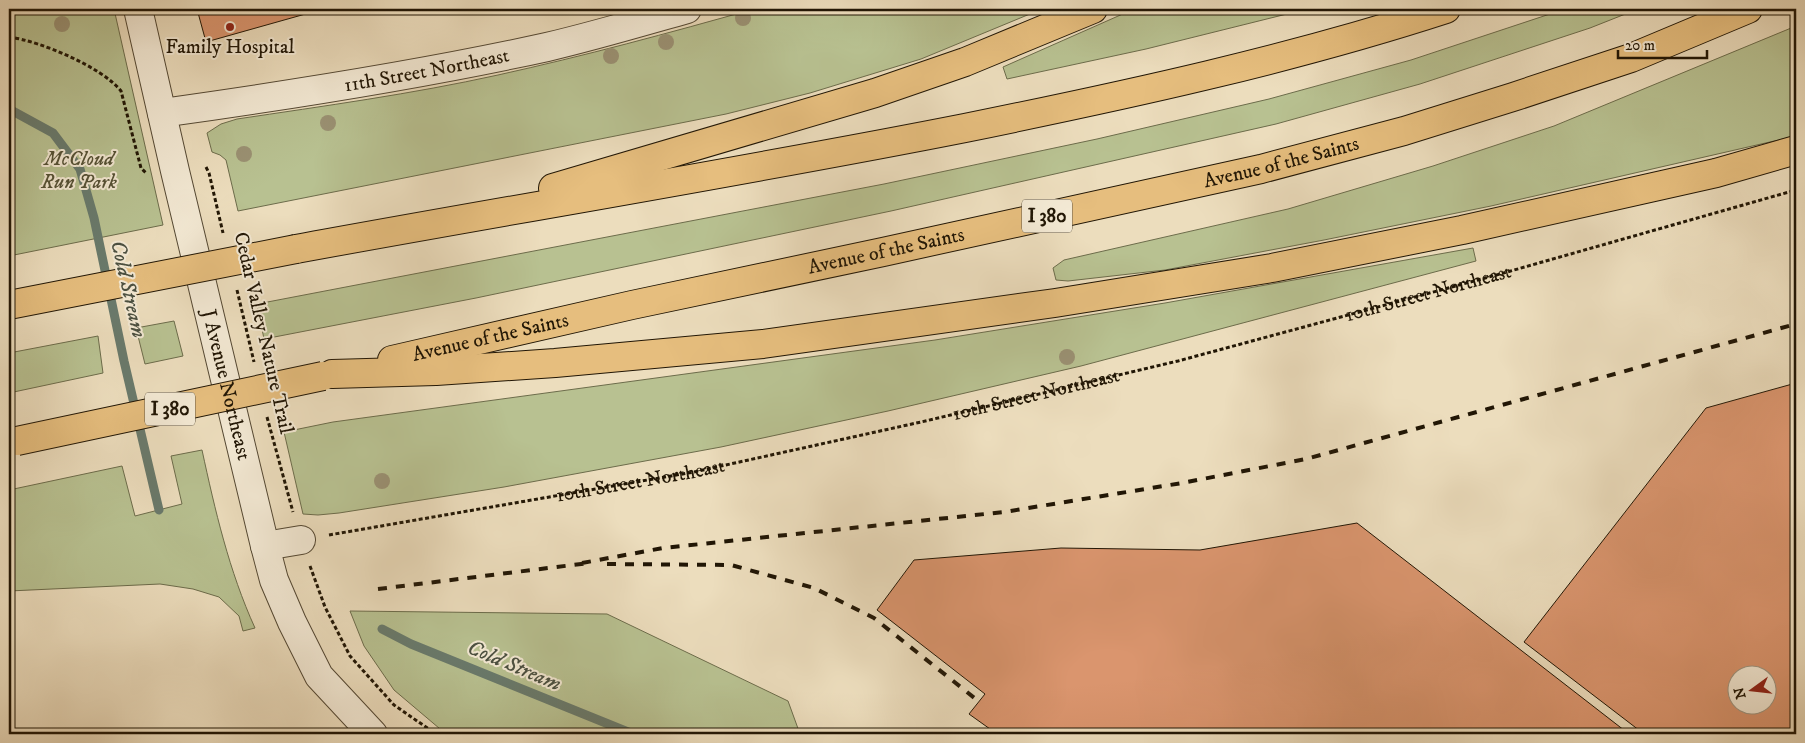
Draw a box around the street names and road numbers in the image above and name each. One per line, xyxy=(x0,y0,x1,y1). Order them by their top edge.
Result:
street label: 11th Street Northeast xyxy=(342,43,511,98)
street label: Avenue of the Saints xyxy=(1201,131,1362,194)
road number: I 380 xyxy=(1022,200,1072,232)
street label: Avenue of the Saints xyxy=(806,222,967,280)
street label: Cedar Valley Nature Trail xyxy=(228,230,298,436)
street label: 10th Street Northeast xyxy=(1342,259,1514,328)
street label: J Avenue Northeast xyxy=(196,305,256,463)
street label: Avenue of the Saints xyxy=(410,307,571,367)
street label: 10th Street Northeast xyxy=(950,363,1122,427)
road number: I 380 xyxy=(145,392,195,426)
street label: 10th Street Northeast xyxy=(554,453,727,508)

